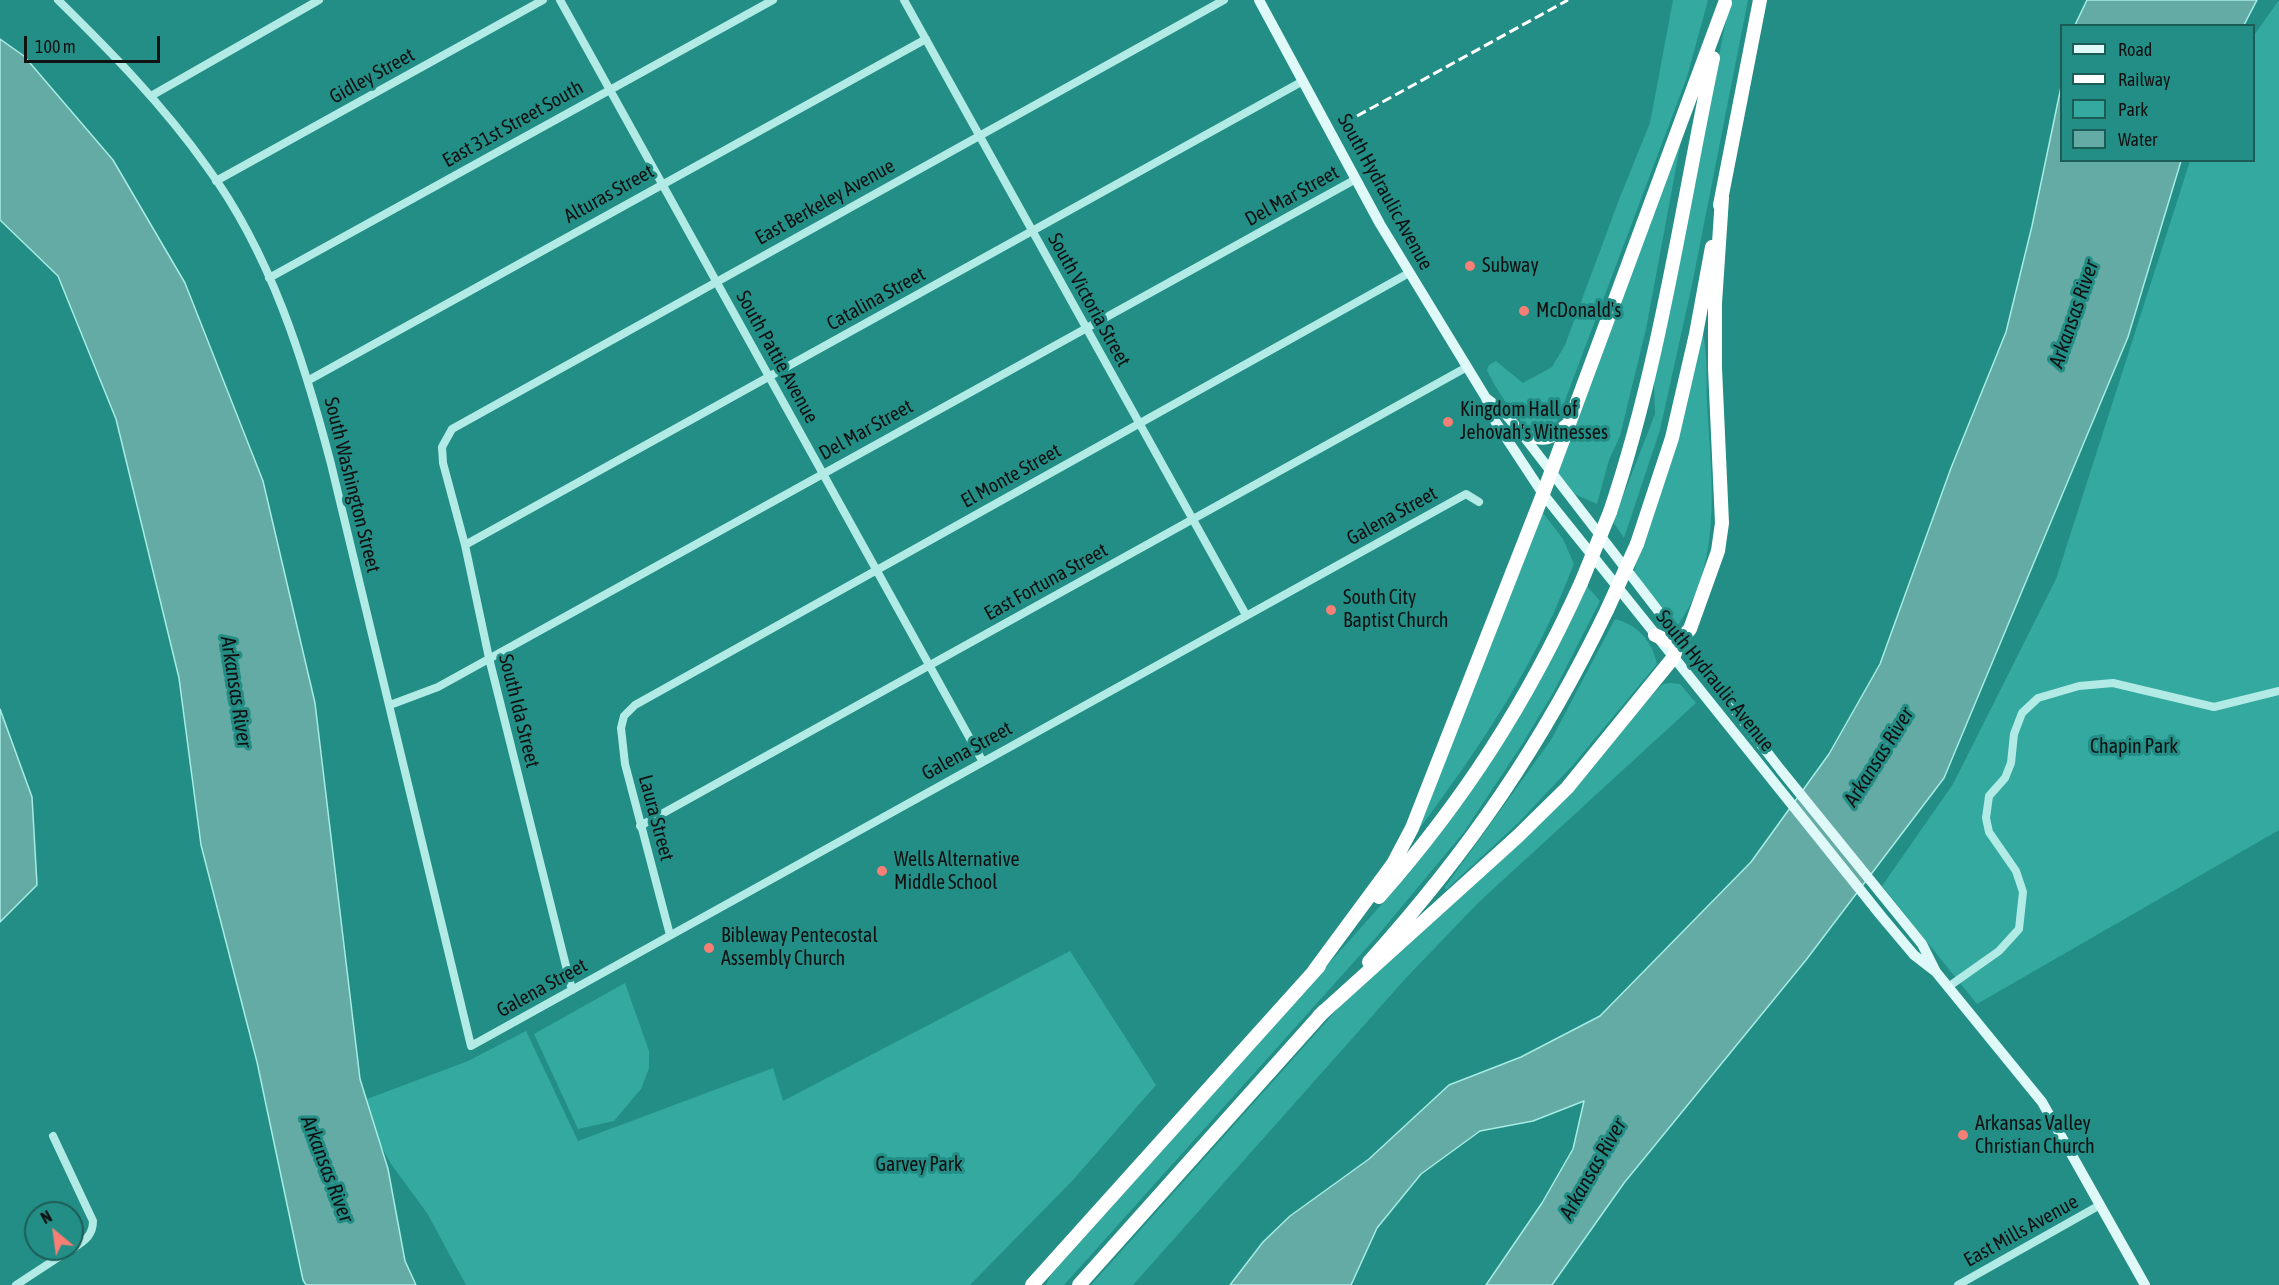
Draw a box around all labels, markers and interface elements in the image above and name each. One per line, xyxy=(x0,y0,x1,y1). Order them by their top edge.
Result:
scale bar xyxy=(27,24,164,62)
legend xyxy=(2060,24,2255,162)
text: 100 m xyxy=(35,36,76,57)
text: Road xyxy=(2118,39,2152,60)
street label: Gidley Street xyxy=(325,43,419,109)
text: Railway xyxy=(2118,69,2170,90)
street label: East 31st Street South xyxy=(438,75,588,173)
text: Park xyxy=(2118,99,2148,120)
street label: South Hydraulic Avenue xyxy=(1332,110,1438,274)
text: Water xyxy=(2118,129,2157,150)
street label: East Berkeley Avenue xyxy=(751,154,899,250)
street label: Alturas Street xyxy=(560,160,658,228)
street label: Del Mar Street xyxy=(1241,160,1343,232)
street label: South Victoria Street xyxy=(1042,229,1136,371)
place label: Subway xyxy=(1482,254,1539,278)
water label: Arkansas River xyxy=(2044,257,2104,371)
marker: Subway xyxy=(1463,259,1477,273)
street label: Catalina Street xyxy=(823,262,929,336)
street label: South Pattie Avenue xyxy=(731,287,823,427)
place label: McDonald's xyxy=(1536,299,1621,323)
marker: McDonald's xyxy=(1517,304,1531,318)
street label: Del Mar Street xyxy=(815,394,917,466)
street label: South Washington Street xyxy=(319,395,385,575)
place label: Kingdom Hall of Jehovah's Witnesses xyxy=(1460,398,1608,445)
marker: Kingdom Hall of Jehovah's Witnesses xyxy=(1441,415,1455,429)
street label: El Monte Street xyxy=(957,439,1065,513)
street label: Galena Street xyxy=(1343,481,1441,551)
street label: East Fortuna Street xyxy=(980,538,1112,626)
place label: South City Baptist Church xyxy=(1343,586,1449,633)
marker: South City Baptist Church xyxy=(1324,603,1338,617)
street label: South Hydraulic Avenue xyxy=(1651,606,1779,756)
water label: Arkansas River xyxy=(215,635,257,749)
street label: South Ida Street xyxy=(493,652,545,770)
water label: Arkansas River xyxy=(1839,703,1919,811)
street label: Galena Street xyxy=(918,716,1016,786)
park label: Chapin Park xyxy=(2090,735,2178,759)
street label: Laura Street xyxy=(633,772,679,864)
place label: Wells Alternative Middle School xyxy=(894,848,1019,895)
marker: Wells Alternative Middle School xyxy=(875,864,889,878)
place label: Bibleway Pentecostal Assembly Church xyxy=(721,924,878,971)
marker: Bibleway Pentecostal Assembly Church xyxy=(702,941,716,955)
street label: Galena Street xyxy=(493,953,591,1023)
water label: Arkansas River xyxy=(295,1112,359,1226)
place label: Arkansas Valley Christian Church xyxy=(1975,1112,2095,1159)
water label: Arkansas River xyxy=(1554,1114,1632,1224)
marker: Arkansas Valley Christian Church xyxy=(1956,1128,1970,1142)
park label: Garvey Park xyxy=(875,1153,963,1177)
street label: East Mills Avenue xyxy=(1960,1190,2082,1272)
north arrow xyxy=(24,1201,84,1261)
text: N xyxy=(38,1207,55,1227)

